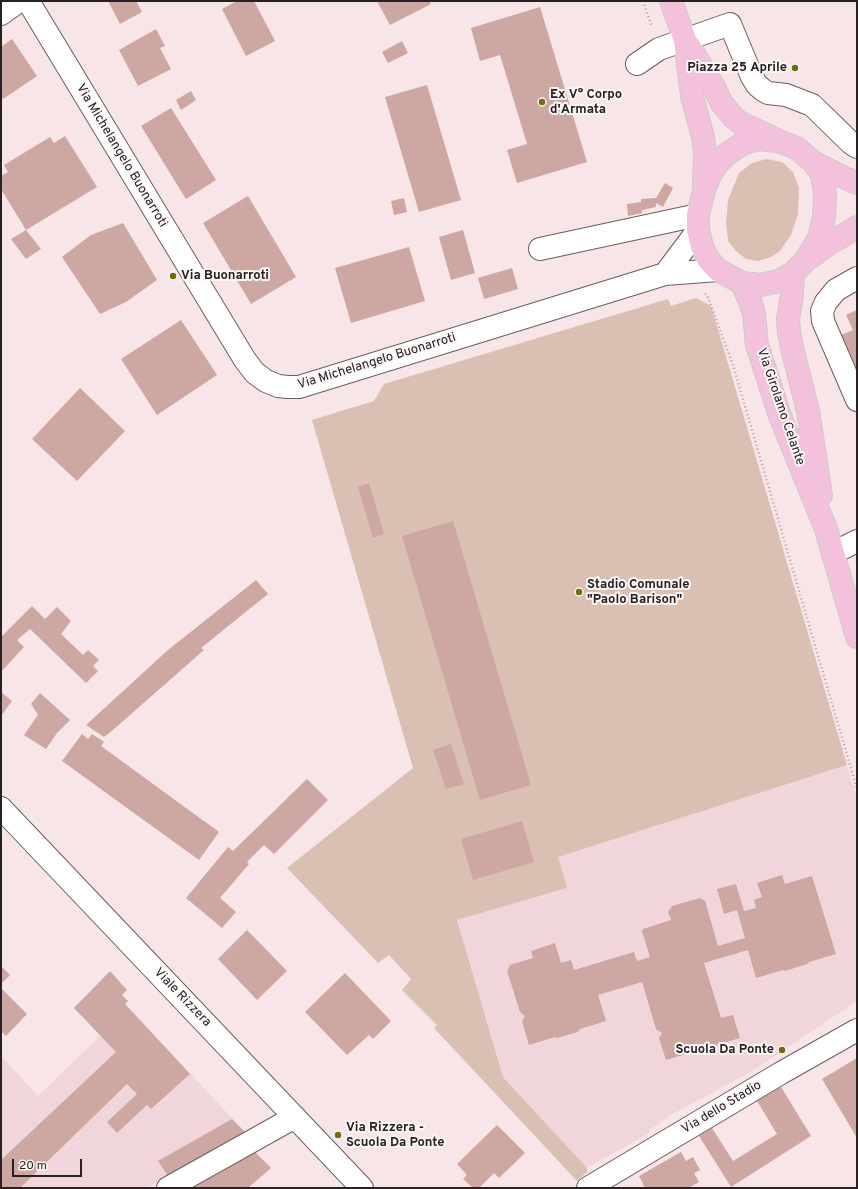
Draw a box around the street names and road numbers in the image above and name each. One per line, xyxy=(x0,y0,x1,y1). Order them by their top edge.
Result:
street label: Via Michelangelo Buonarroti xyxy=(72,81,170,231)
street label: Via Michelangelo Buonarroti xyxy=(296,330,458,394)
street label: Via Girolamo Celante xyxy=(753,346,807,468)
street label: Viale Rizzera xyxy=(150,965,214,1031)
street label: Via dello Stadio xyxy=(679,1078,765,1138)

